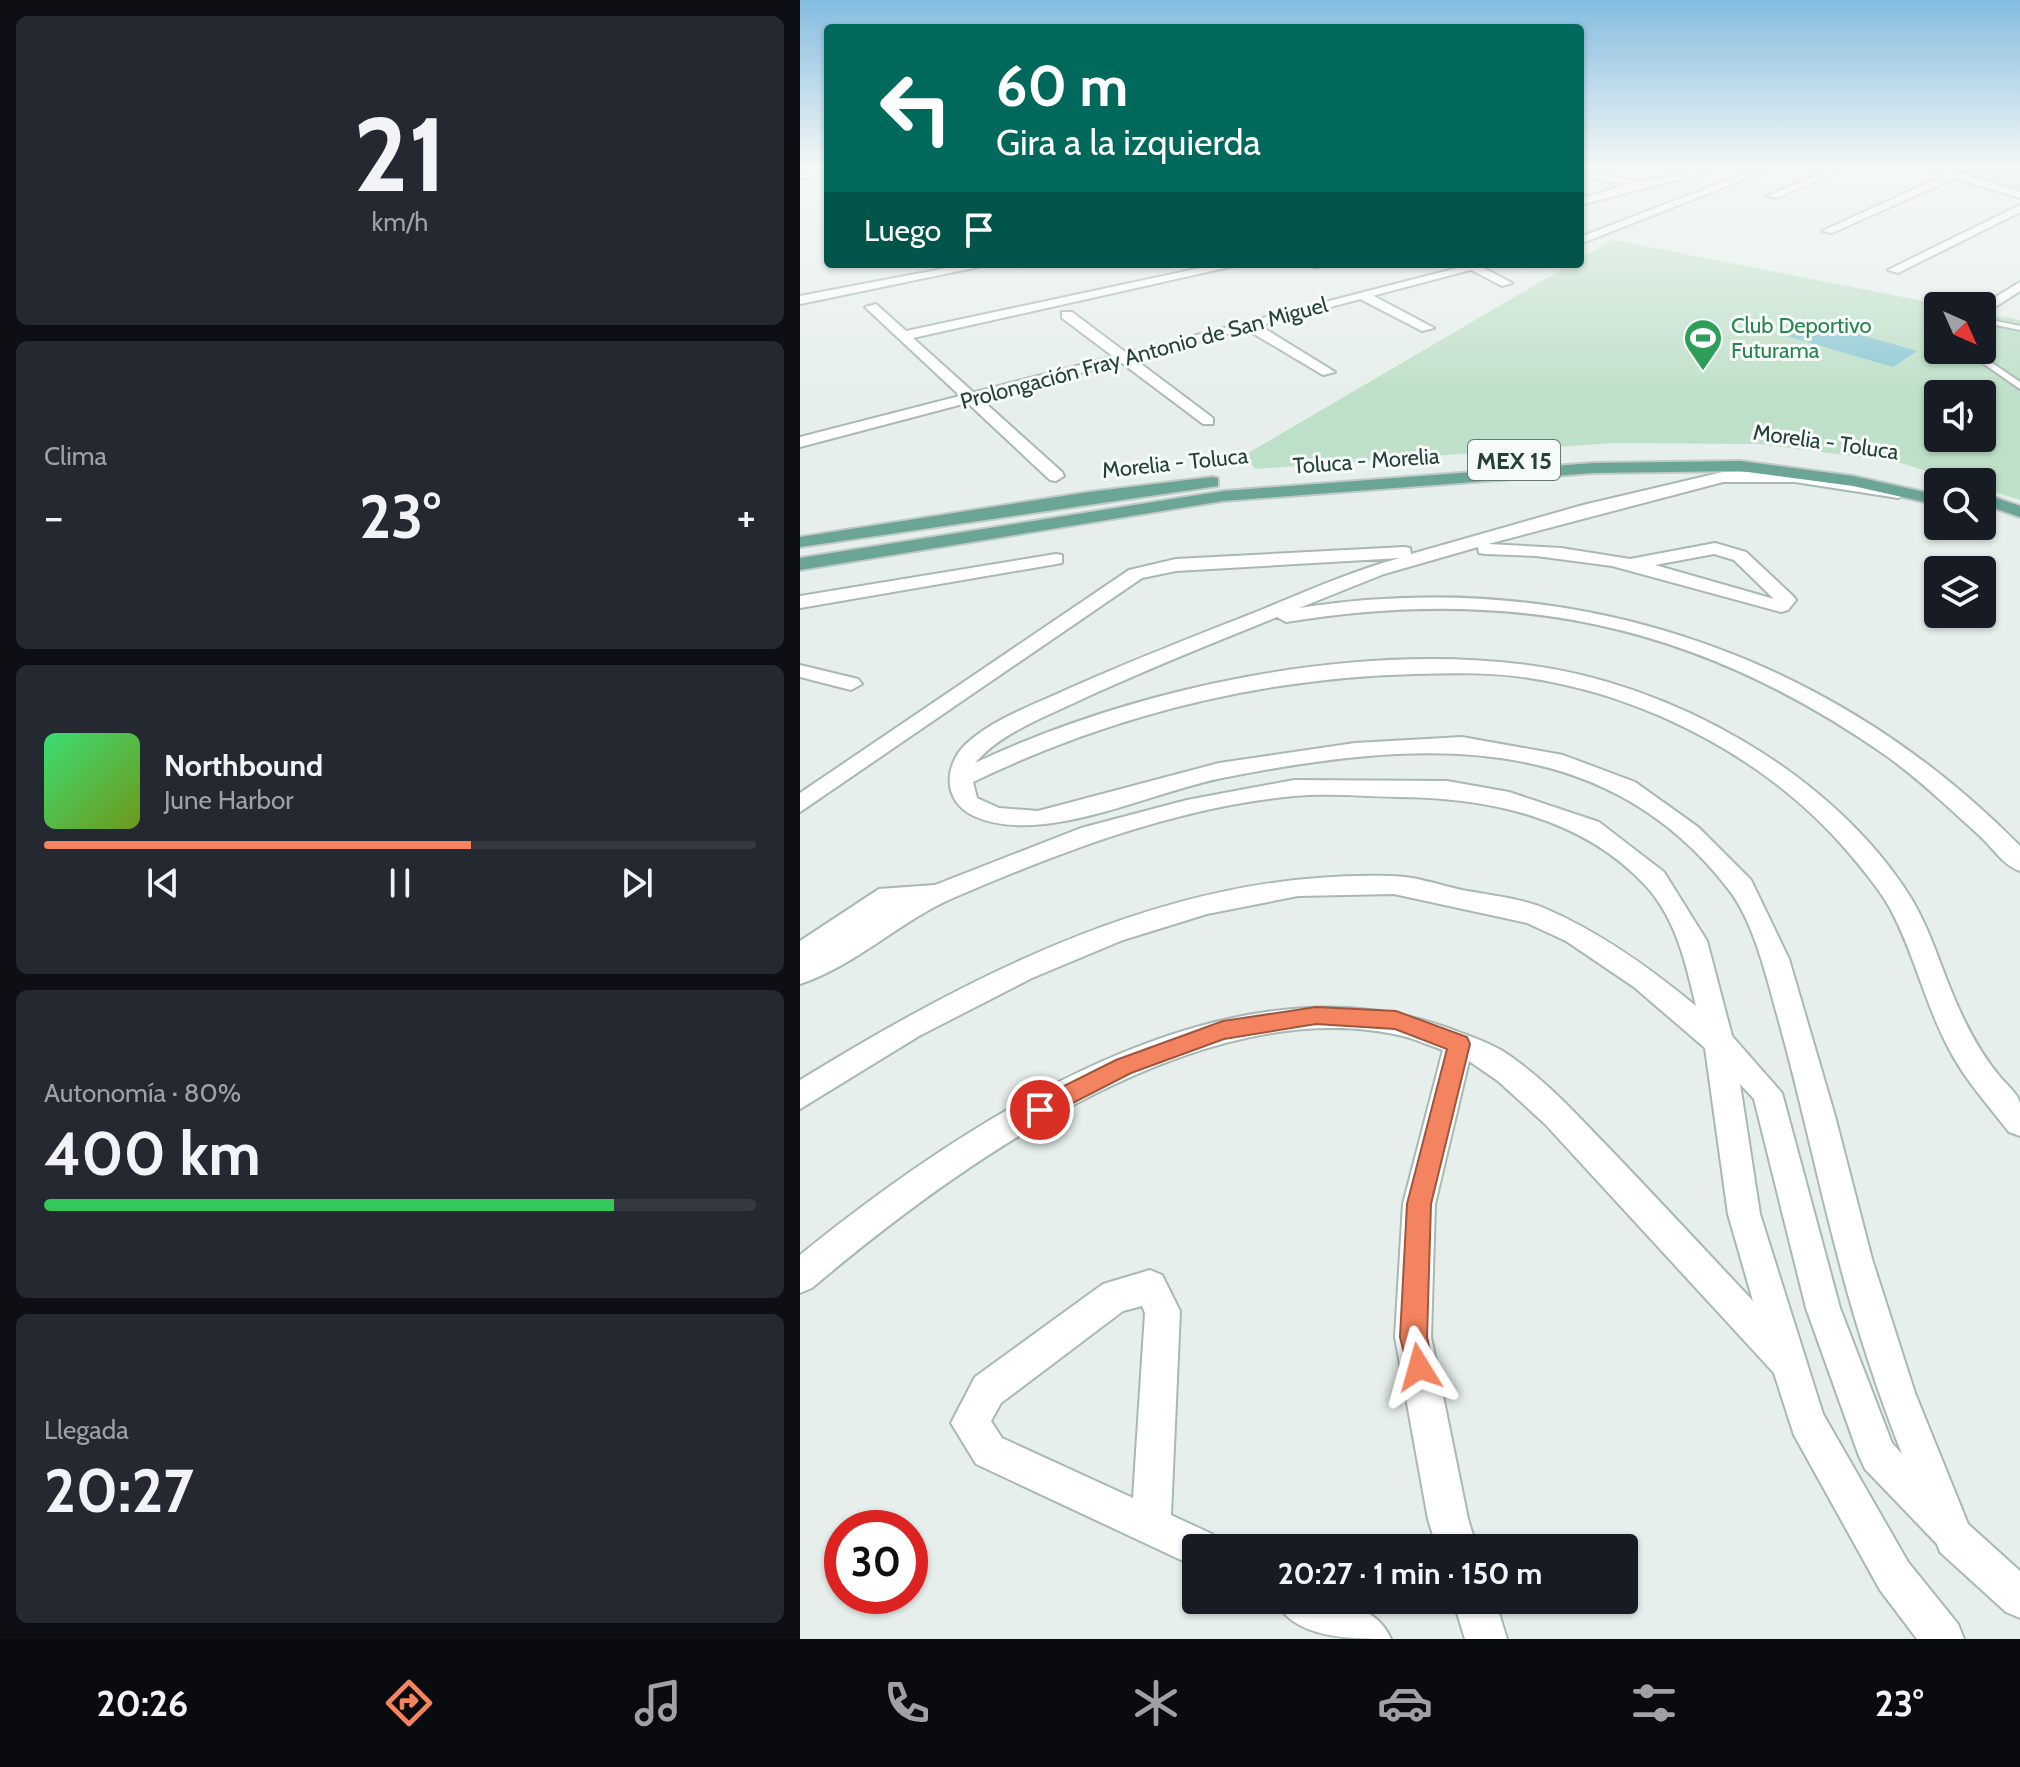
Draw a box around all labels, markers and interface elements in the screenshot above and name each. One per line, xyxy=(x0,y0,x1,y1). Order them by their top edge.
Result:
text: 60 m xyxy=(996,52,1128,120)
icon: left xyxy=(864,56,968,160)
text: 21 xyxy=(353,91,447,217)
text: Gira a la izquierda xyxy=(996,120,1261,164)
text: km/h xyxy=(372,206,428,238)
icon: arrive xyxy=(957,208,1001,252)
text: Luego xyxy=(864,212,941,249)
street label: Prolongación Fray Antonio de San Miguel xyxy=(957,291,1331,415)
north arrow xyxy=(1924,292,1996,364)
map controls xyxy=(1924,292,1996,628)
place label: Club Deportivo Futurama xyxy=(1731,312,1872,364)
sports icon: Club Deportivo Futurama xyxy=(1682,317,1724,372)
button: sound xyxy=(1924,380,1996,452)
street label: Morelia - Toluca xyxy=(1752,418,1901,466)
text: Clima xyxy=(44,440,107,472)
road number: MEX 15 xyxy=(1468,440,1560,480)
street label: Morelia - Toluca xyxy=(1101,442,1250,484)
street label: Toluca - Morelia xyxy=(1292,442,1441,480)
button: search xyxy=(1924,468,1996,540)
text: 23° xyxy=(359,480,441,553)
text: − xyxy=(44,490,63,543)
text: + xyxy=(737,490,756,543)
button: layers xyxy=(1924,556,1996,628)
text: Northbound xyxy=(164,747,323,784)
text: June Harbor xyxy=(164,784,293,816)
icon: previous xyxy=(141,861,185,905)
icon: pause xyxy=(378,861,422,905)
icon: next xyxy=(615,861,659,905)
pin xyxy=(1006,1076,1074,1144)
text: Autonomía · 80% xyxy=(44,1077,241,1109)
icon: arrive xyxy=(1018,1088,1062,1132)
text: 400 km xyxy=(44,1117,261,1190)
position arrow xyxy=(1377,1325,1461,1409)
text: Llegada xyxy=(44,1414,129,1446)
text: 20:27 xyxy=(44,1454,194,1527)
speed limit sign: 30 xyxy=(824,1510,928,1614)
text: 20:27 · 1 min · 150 m xyxy=(1278,1555,1542,1592)
icon: directions xyxy=(381,1675,437,1731)
icon: music xyxy=(630,1675,686,1731)
icon: phone xyxy=(879,1675,935,1731)
icon: climate xyxy=(1128,1675,1184,1731)
icon: car xyxy=(1377,1675,1433,1731)
icon: filters xyxy=(1626,1675,1682,1731)
text: 20:26 xyxy=(96,1681,188,1725)
text: 23° xyxy=(1875,1681,1924,1725)

